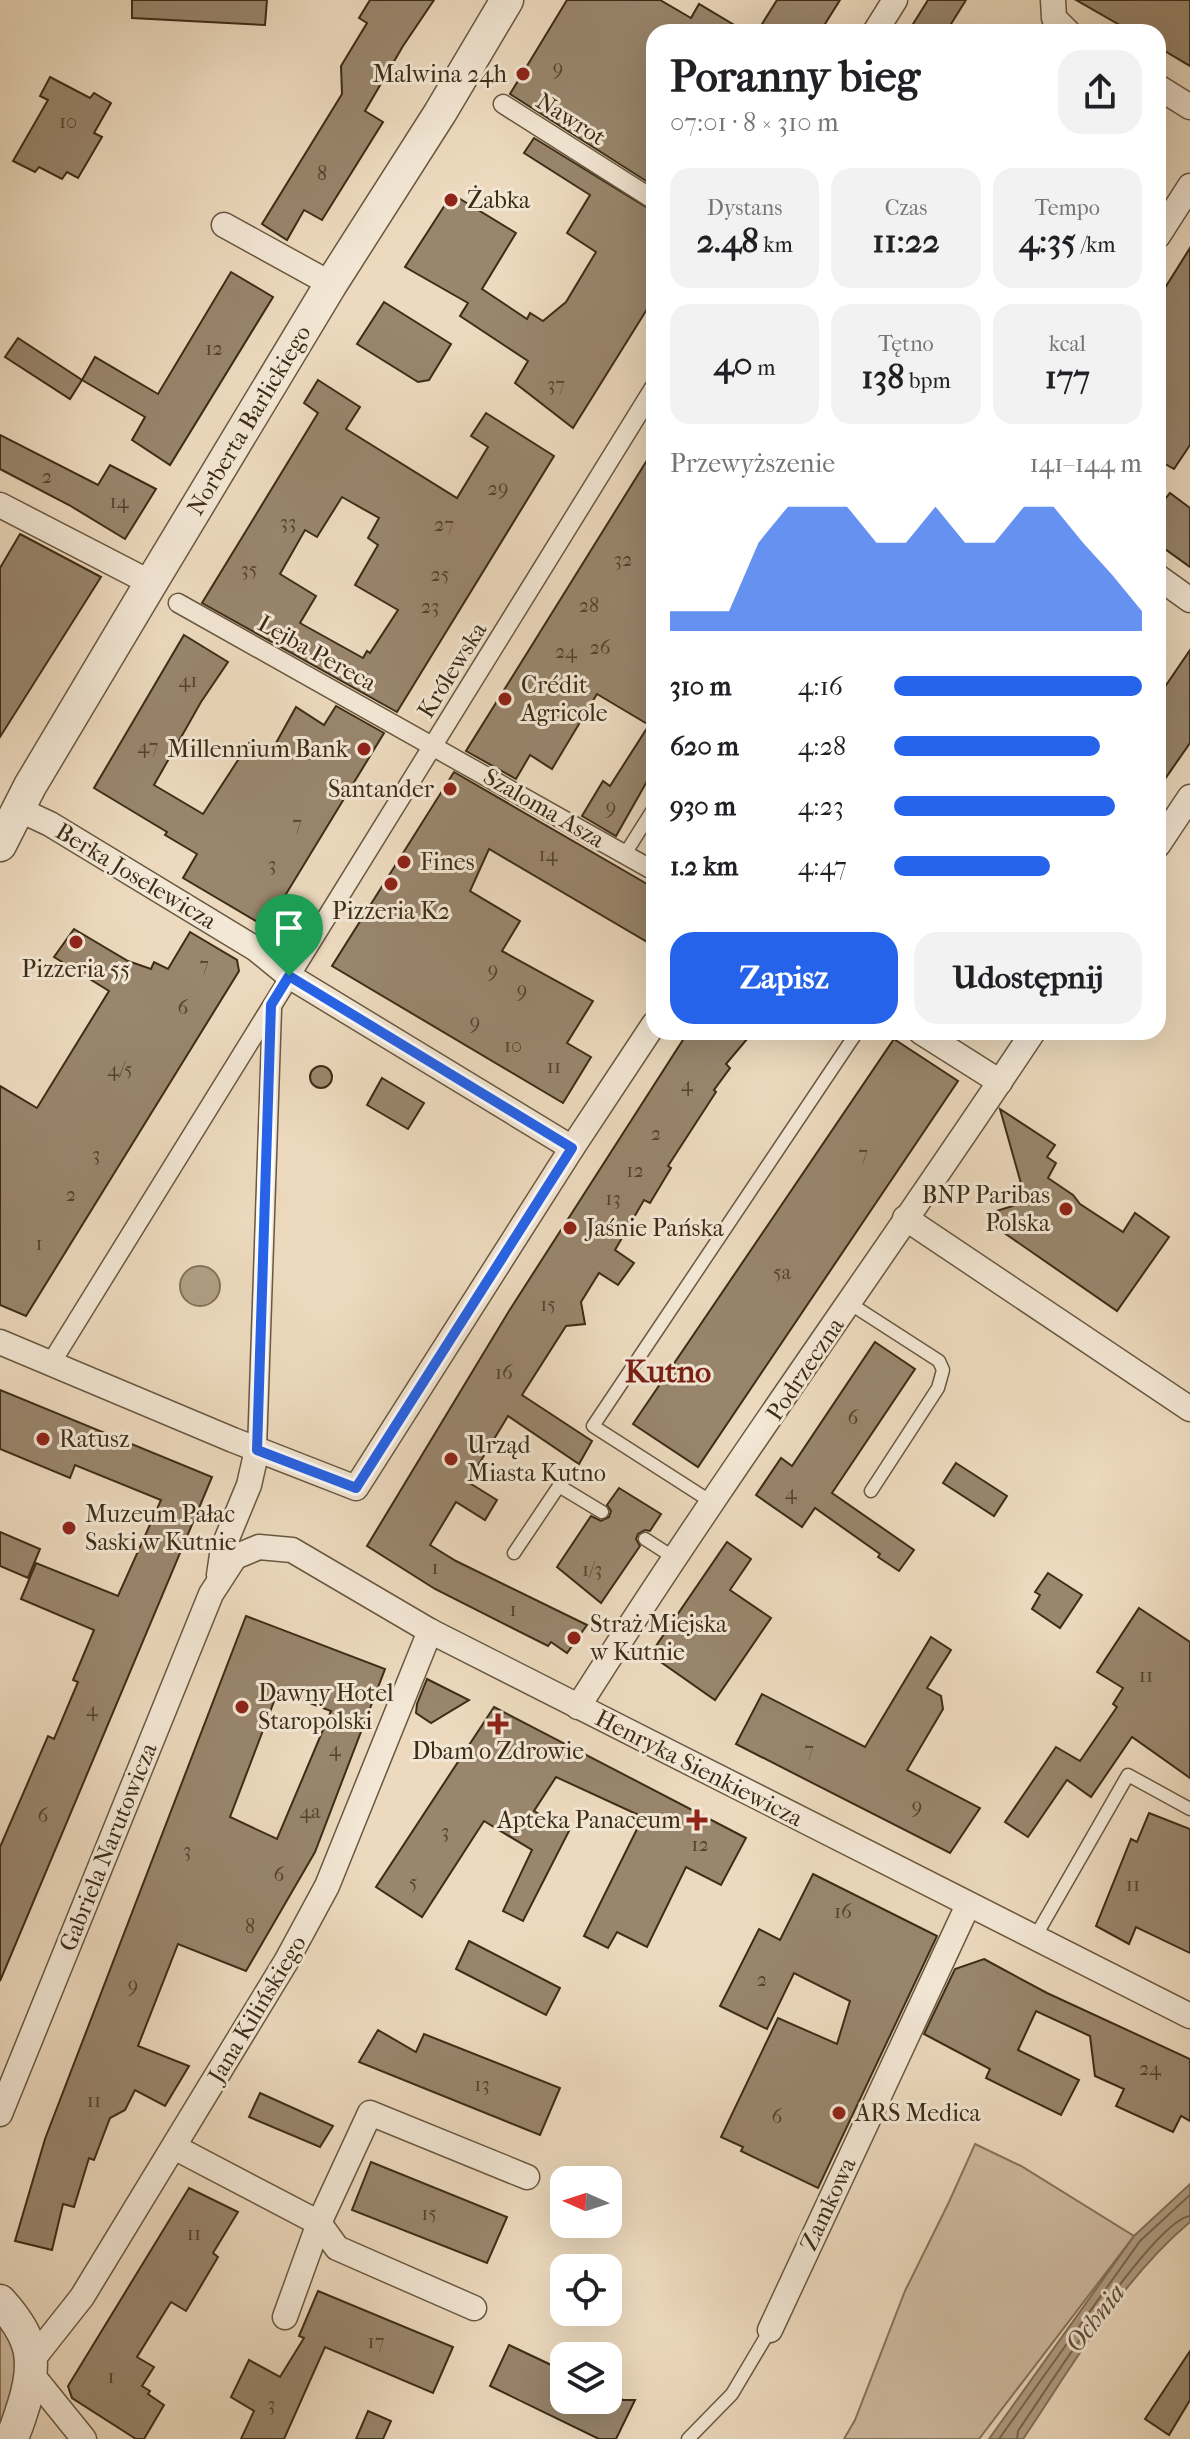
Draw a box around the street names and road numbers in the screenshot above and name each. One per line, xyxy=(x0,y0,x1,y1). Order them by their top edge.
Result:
street label: Nawrot xyxy=(531,87,611,151)
street label: Norberta Barlickiego xyxy=(181,320,317,520)
street label: Lejba Pereca xyxy=(253,609,382,697)
street label: Królewska xyxy=(412,616,493,723)
street label: Szaloma Asza xyxy=(479,762,610,854)
street label: Berka Joselewicza xyxy=(51,817,222,935)
street label: Podrzeczna xyxy=(760,1311,850,1426)
street label: Henryka Sienkiewicza xyxy=(591,1704,808,1833)
street label: Gabriela Narutowicza xyxy=(53,1738,163,1955)
street label: Jana Kilińskiego xyxy=(201,1930,312,2089)
street label: Zamkowa xyxy=(794,2152,862,2255)

